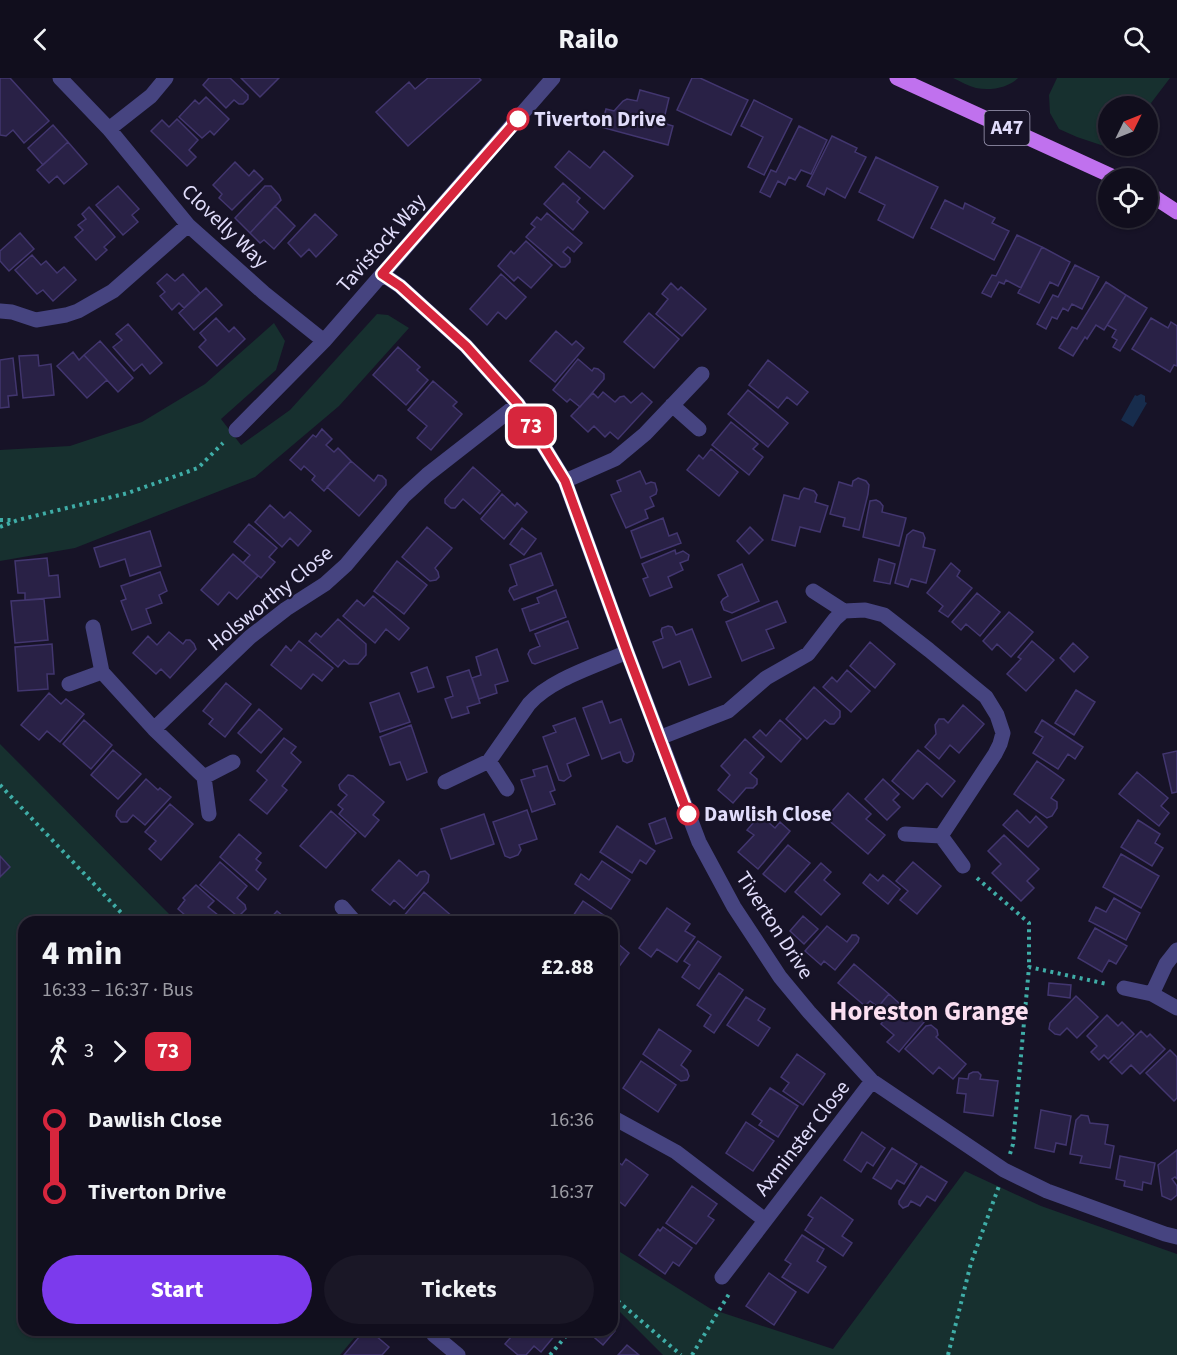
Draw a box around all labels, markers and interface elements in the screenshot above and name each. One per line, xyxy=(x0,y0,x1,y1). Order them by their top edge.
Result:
text: Railo xyxy=(558,20,619,59)
icon: back xyxy=(24,23,57,56)
icon: search xyxy=(1120,23,1153,56)
north arrow xyxy=(1098,96,1158,156)
map controls xyxy=(1098,96,1158,228)
place label: Tiverton Drive xyxy=(534,104,666,134)
marker: Tiverton Drive xyxy=(507,108,529,130)
road number: A47 xyxy=(984,111,1030,145)
button: locate xyxy=(1098,168,1158,228)
street label: Clovelly Way xyxy=(175,177,275,275)
street label: Tavistock Way xyxy=(329,187,433,299)
line badge: 73 xyxy=(504,406,558,446)
text: 73 xyxy=(520,411,542,441)
street label: Holsworthy Close xyxy=(201,538,339,658)
place label: Dawlish Close xyxy=(704,799,832,829)
marker: Dawlish Close xyxy=(677,803,699,825)
street label: Tiverton Drive xyxy=(729,865,821,985)
text: 4 min xyxy=(42,930,122,977)
text: £2.88 xyxy=(541,951,594,983)
text: 16:33 – 16:37 · Bus xyxy=(42,976,193,1004)
district label: Horeston Grange xyxy=(829,992,1029,1031)
icon: walk xyxy=(42,1035,75,1068)
icon: forward xyxy=(103,1035,136,1068)
text: 73 xyxy=(157,1036,179,1066)
text: 3 xyxy=(84,1037,94,1065)
street label: Axminster Close xyxy=(747,1074,857,1202)
text: Dawlish Close xyxy=(88,1104,222,1136)
text: 16:36 xyxy=(549,1106,594,1134)
text: Tiverton Drive xyxy=(88,1176,227,1208)
text: 16:37 xyxy=(549,1178,594,1206)
button: Start xyxy=(42,1255,312,1324)
button: Tickets xyxy=(324,1255,594,1324)

